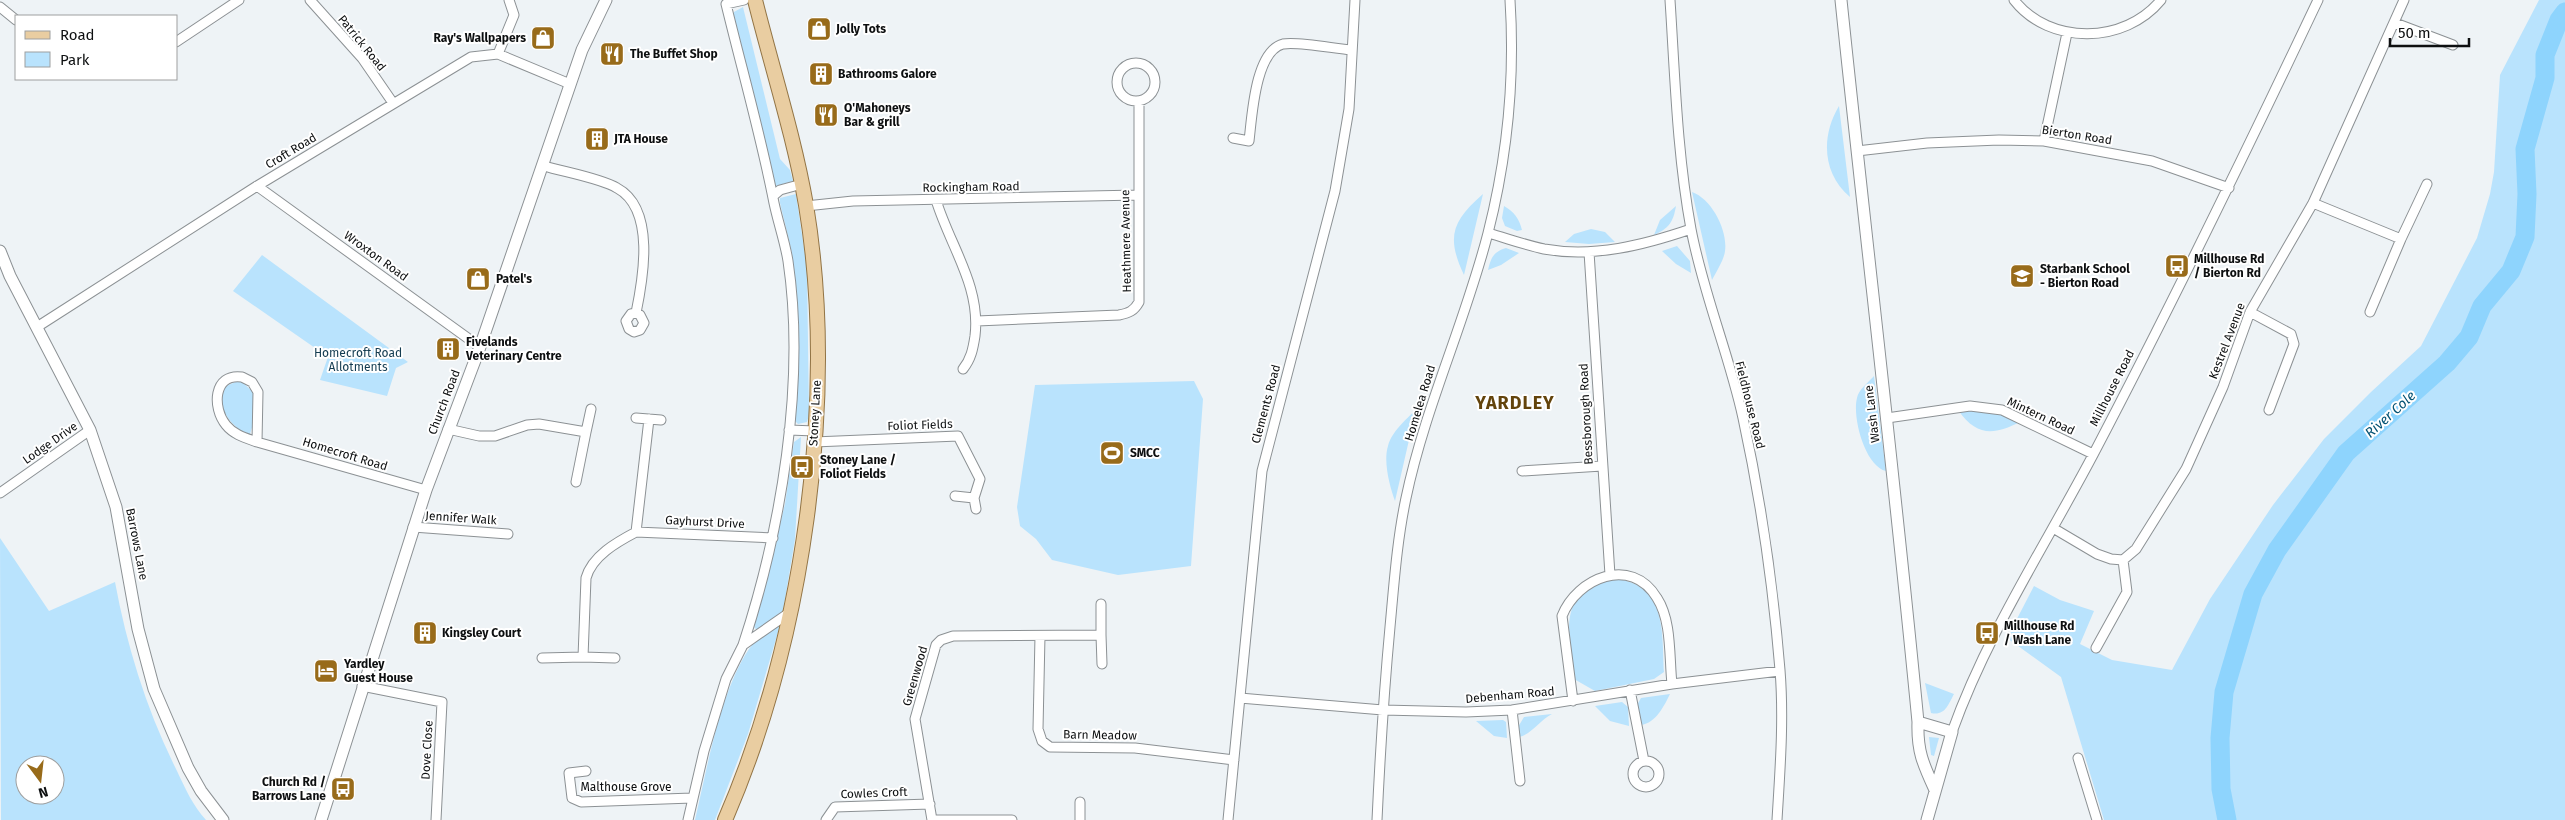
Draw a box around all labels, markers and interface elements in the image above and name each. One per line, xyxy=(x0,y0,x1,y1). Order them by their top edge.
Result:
street label: Patrick Road xyxy=(335,12,389,74)
legend xyxy=(15,15,178,80)
scale bar xyxy=(2390,15,2469,47)
shop icon: Jolly Tots xyxy=(806,16,832,42)
place label: Jolly Tots xyxy=(835,22,886,36)
text: 50 m xyxy=(2398,24,2431,42)
shop icon: Ray's Wallpapers xyxy=(530,25,556,51)
text: Road xyxy=(60,26,95,44)
place label: Ray's Wallpapers xyxy=(433,31,526,45)
restaurant icon: The Buffet Shop xyxy=(599,41,625,67)
place label: The Buffet Shop xyxy=(630,47,718,61)
text: Park xyxy=(60,51,90,69)
building icon: Bathrooms Galore xyxy=(808,61,834,87)
place label: Bathrooms Galore xyxy=(838,67,937,81)
place label: O'Mahoneys Bar & grill xyxy=(844,101,911,129)
restaurant icon: O'Mahoneys Bar & grill xyxy=(813,102,839,128)
street label: Bierton Road xyxy=(2041,123,2113,147)
building icon: JTA House xyxy=(584,126,610,152)
street label: Croft Road xyxy=(263,130,319,172)
place label: JTA House xyxy=(613,132,668,146)
street label: Rockingham Road xyxy=(922,179,1020,195)
street label: Heathmere Avenue xyxy=(1118,189,1134,293)
street label: Wroxton Road xyxy=(341,228,411,284)
place label: Millhouse Rd / Bierton Rd xyxy=(2194,252,2264,280)
bus stop icon: Millhouse Rd / Bierton Rd xyxy=(2164,253,2190,279)
place label: Starbank School - Bierton Road xyxy=(2040,262,2130,290)
school or university icon: Starbank School - Bierton Road xyxy=(2009,263,2035,289)
shop icon: Patel's xyxy=(465,266,491,292)
place label: Patel's xyxy=(496,272,532,286)
street label: Kestrel Avenue xyxy=(2206,301,2248,381)
place label: Fivelands Veterinary Centre xyxy=(465,335,562,363)
building icon: Fivelands Veterinary Centre xyxy=(435,336,461,362)
park label: Homecroft Road Allotments xyxy=(314,346,402,374)
street label: Millhouse Road xyxy=(2087,347,2137,429)
street label: Fieldhouse Road xyxy=(1732,360,1768,450)
street label: Clements Road xyxy=(1249,363,1283,445)
street label: Homelea Road xyxy=(1402,363,1438,443)
street label: Bessborough Road xyxy=(1576,363,1596,465)
street label: Church Road xyxy=(425,368,463,436)
street label: Stoney Lane xyxy=(806,380,824,446)
street label: Wash Lane xyxy=(1862,384,1882,444)
water label: River Cole xyxy=(2362,387,2419,441)
district label: YARDLEY xyxy=(1474,392,1555,414)
street label: Mintern Road xyxy=(2005,394,2077,438)
street label: Foliot Fields xyxy=(887,417,953,433)
street label: Lodge Drive xyxy=(20,419,80,467)
street label: Homecroft Road xyxy=(301,434,389,474)
sports icon: SMCC xyxy=(1099,440,1125,466)
place label: SMCC xyxy=(1130,446,1160,460)
place label: Stoney Lane / Foliot Fields xyxy=(820,453,896,481)
bus stop icon: Stoney Lane / Foliot Fields xyxy=(789,454,815,480)
street label: Barrows Lane xyxy=(123,507,151,581)
street label: Jennifer Walk xyxy=(425,509,498,528)
street label: Gayhurst Drive xyxy=(665,513,745,531)
place label: Millhouse Rd / Wash Lane xyxy=(2004,619,2074,647)
building icon: Kingsley Court xyxy=(412,620,438,646)
bus stop icon: Millhouse Rd / Wash Lane xyxy=(1974,620,2000,646)
place label: Kingsley Court xyxy=(442,626,522,640)
street label: Greenwood xyxy=(900,644,930,708)
place label: Yardley Guest House xyxy=(343,657,413,685)
hotel icon: Yardley Guest House xyxy=(313,658,339,684)
street label: Debenham Road xyxy=(1465,684,1555,706)
street label: Dove Close xyxy=(418,720,436,780)
street label: Barn Meadow xyxy=(1063,727,1137,743)
north arrow xyxy=(15,755,65,805)
place label: Church Rd / Barrows Lane xyxy=(252,775,326,803)
bus stop icon: Church Rd / Barrows Lane xyxy=(330,776,356,802)
street label: Malthouse Grove xyxy=(580,780,672,794)
text: N xyxy=(37,783,50,801)
street label: Cowles Croft xyxy=(840,785,908,801)

